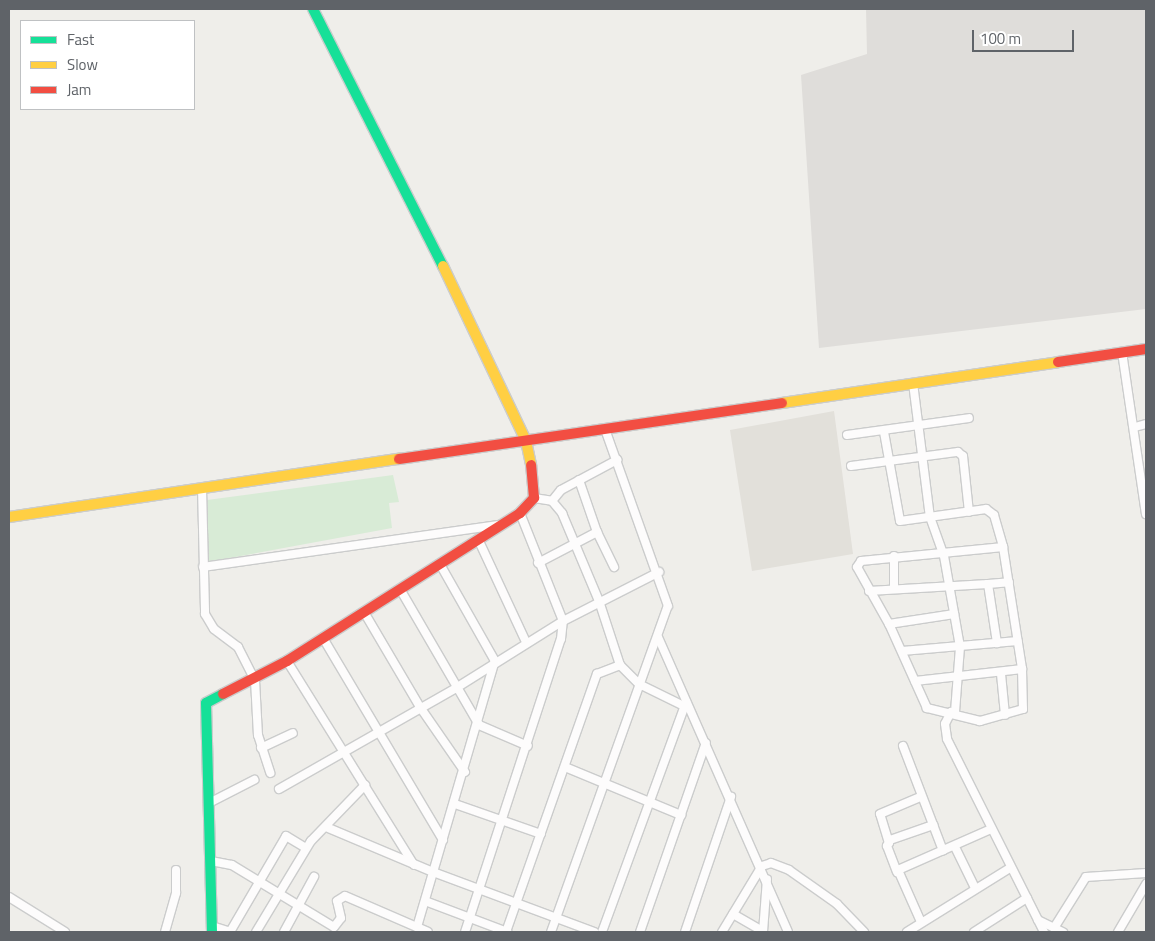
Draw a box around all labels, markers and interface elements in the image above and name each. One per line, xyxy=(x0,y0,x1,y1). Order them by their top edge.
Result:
legend xyxy=(20,20,195,110)
scale bar xyxy=(975,20,1078,52)
text: 100 m xyxy=(980,27,1021,50)
text: Fast xyxy=(67,28,94,51)
text: Slow xyxy=(67,53,98,76)
text: Jam xyxy=(67,78,91,101)

